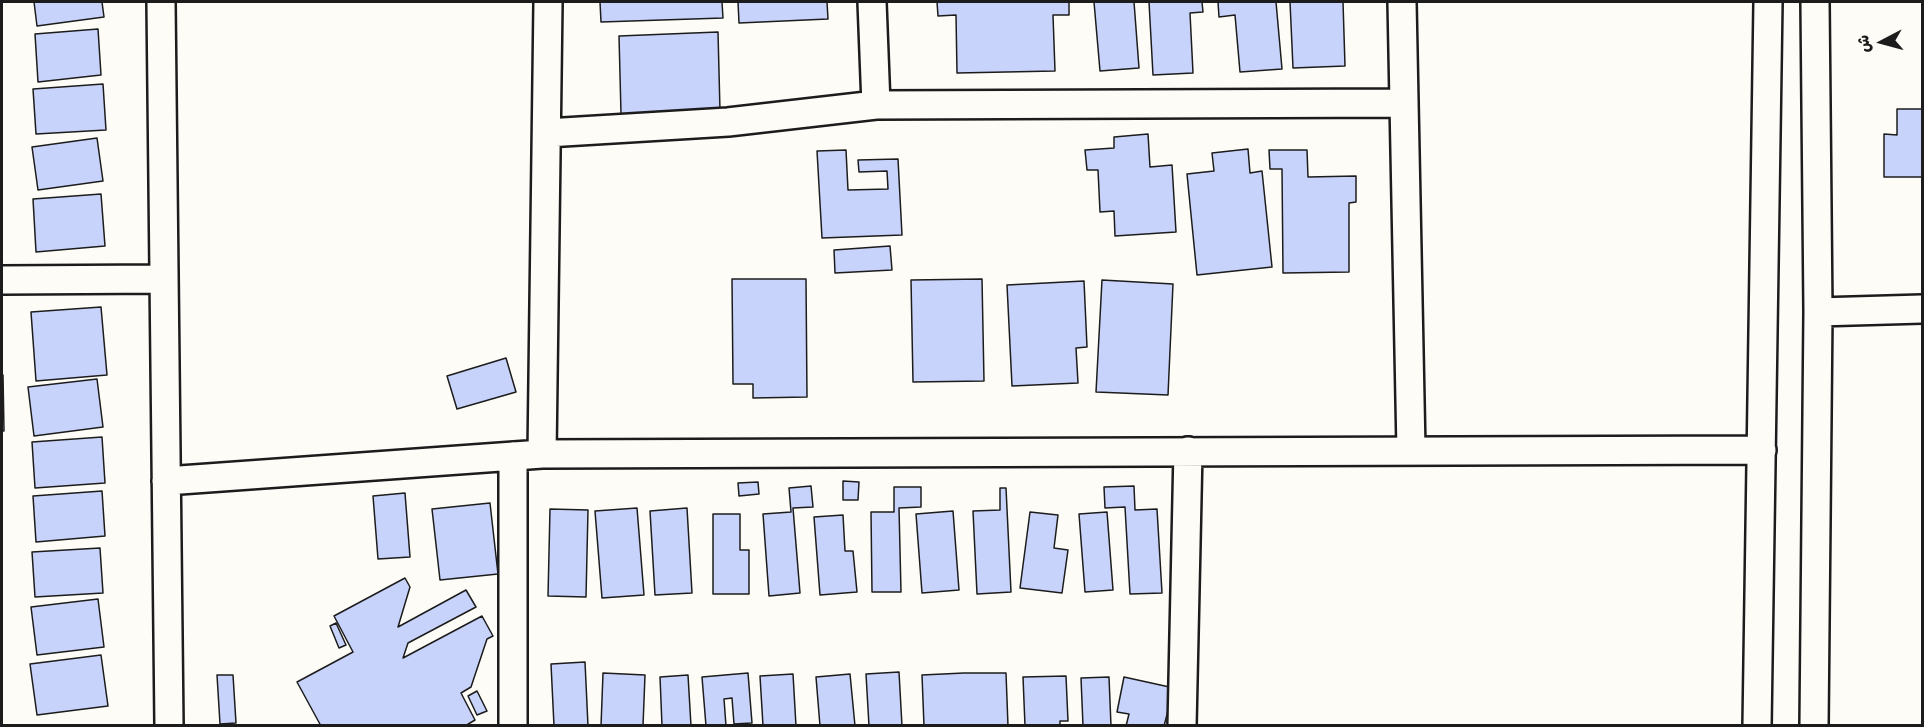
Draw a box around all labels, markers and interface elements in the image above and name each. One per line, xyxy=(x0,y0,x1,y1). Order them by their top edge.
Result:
north arrow xyxy=(1852,12,1912,72)
text: ش xyxy=(1848,34,1879,54)

